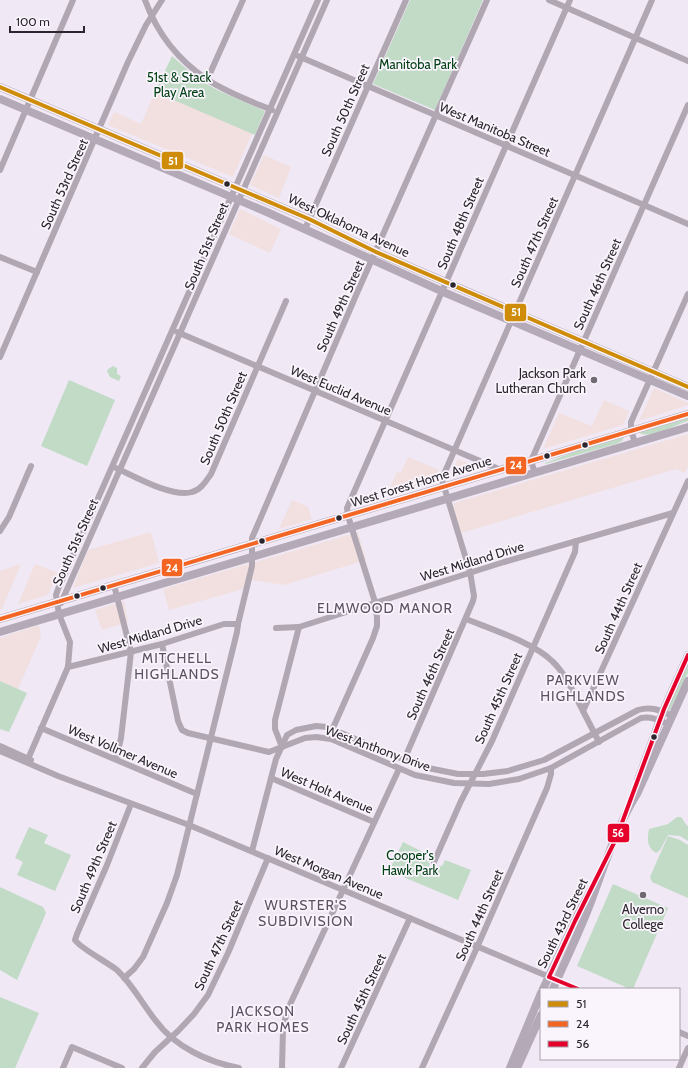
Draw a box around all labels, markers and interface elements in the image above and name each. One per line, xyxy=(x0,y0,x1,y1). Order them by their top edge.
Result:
scale bar xyxy=(10,8,84,34)
text: 100 m xyxy=(16,14,50,29)
park label: Manitoba Park xyxy=(379,56,457,72)
street label: South 50th Street xyxy=(317,61,373,159)
park label: 51st & Stack Play Area xyxy=(147,69,211,100)
street label: West Manitoba Street xyxy=(437,98,554,160)
street label: South 53rd Street xyxy=(37,136,91,232)
line badge: 51 xyxy=(161,151,184,170)
text: 51 xyxy=(168,154,178,168)
street label: South 48th Street xyxy=(433,174,487,272)
unlabelled marker xyxy=(222,179,232,189)
street label: West Oklahoma Avenue xyxy=(286,190,413,260)
street label: South 47th Street xyxy=(507,194,561,290)
street label: South 51st Street xyxy=(180,199,232,292)
street label: South 46th Street xyxy=(570,235,625,332)
street label: South 49th Street xyxy=(313,257,368,354)
unlabelled marker xyxy=(448,280,458,290)
line badge: 51 xyxy=(504,303,527,322)
text: 51 xyxy=(511,305,521,319)
street label: West Euclid Avenue xyxy=(288,362,394,419)
place label: Jackson Park Lutheran Church xyxy=(495,365,586,396)
street label: South 50th Street xyxy=(196,368,250,467)
marker: Jackson Park Lutheran Church xyxy=(589,375,599,385)
unlabelled marker xyxy=(580,440,590,450)
unlabelled marker xyxy=(542,451,552,461)
street label: West Forest Home Avenue xyxy=(349,452,494,510)
line badge: 24 xyxy=(505,456,527,475)
text: 24 xyxy=(510,458,522,472)
street label: South 51st Street xyxy=(49,496,102,588)
unlabelled marker xyxy=(334,513,344,523)
unlabelled marker xyxy=(257,536,267,546)
street label: West Midland Drive xyxy=(418,538,526,584)
line badge: 24 xyxy=(161,558,183,577)
street label: South 44th Street xyxy=(591,559,646,656)
text: 24 xyxy=(166,561,178,575)
unlabelled marker xyxy=(98,583,108,593)
unlabelled marker xyxy=(72,591,82,601)
district label: ELMWOOD MANOR xyxy=(317,599,453,617)
street label: West Midland Drive xyxy=(96,611,204,656)
street label: South 46th Street xyxy=(403,625,458,722)
district label: MITCHELL HIGHLANDS xyxy=(134,649,220,683)
street label: South 45th Street xyxy=(471,649,526,746)
district label: PARKVIEW HIGHLANDS xyxy=(540,671,626,705)
street label: West Vollmer Avenue xyxy=(66,721,181,782)
street label: West Anthony Drive xyxy=(323,722,433,775)
unlabelled marker xyxy=(649,732,659,742)
street label: West Holt Avenue xyxy=(278,763,376,817)
street label: South 49th Street xyxy=(66,818,120,915)
line badge: 56 xyxy=(607,823,630,843)
text: 56 xyxy=(612,826,624,840)
street label: West Morgan Avenue xyxy=(272,842,386,902)
park label: Cooper's Hawk Park xyxy=(382,847,439,878)
street label: South 44th Street xyxy=(452,866,507,963)
street label: South 43rd Street xyxy=(533,875,591,971)
marker: Alverno College xyxy=(638,890,648,900)
district label: WURSTER'S SUBDIVISION xyxy=(258,896,354,930)
street label: South 47th Street xyxy=(190,897,246,993)
place label: Alverno College xyxy=(622,901,664,932)
street label: South 45th Street xyxy=(333,951,389,1047)
legend xyxy=(540,988,680,1060)
text: 51 xyxy=(576,996,586,1011)
district label: JACKSON PARK HOMES xyxy=(216,1002,310,1036)
text: 24 xyxy=(576,1016,589,1031)
text: 56 xyxy=(576,1036,589,1051)

